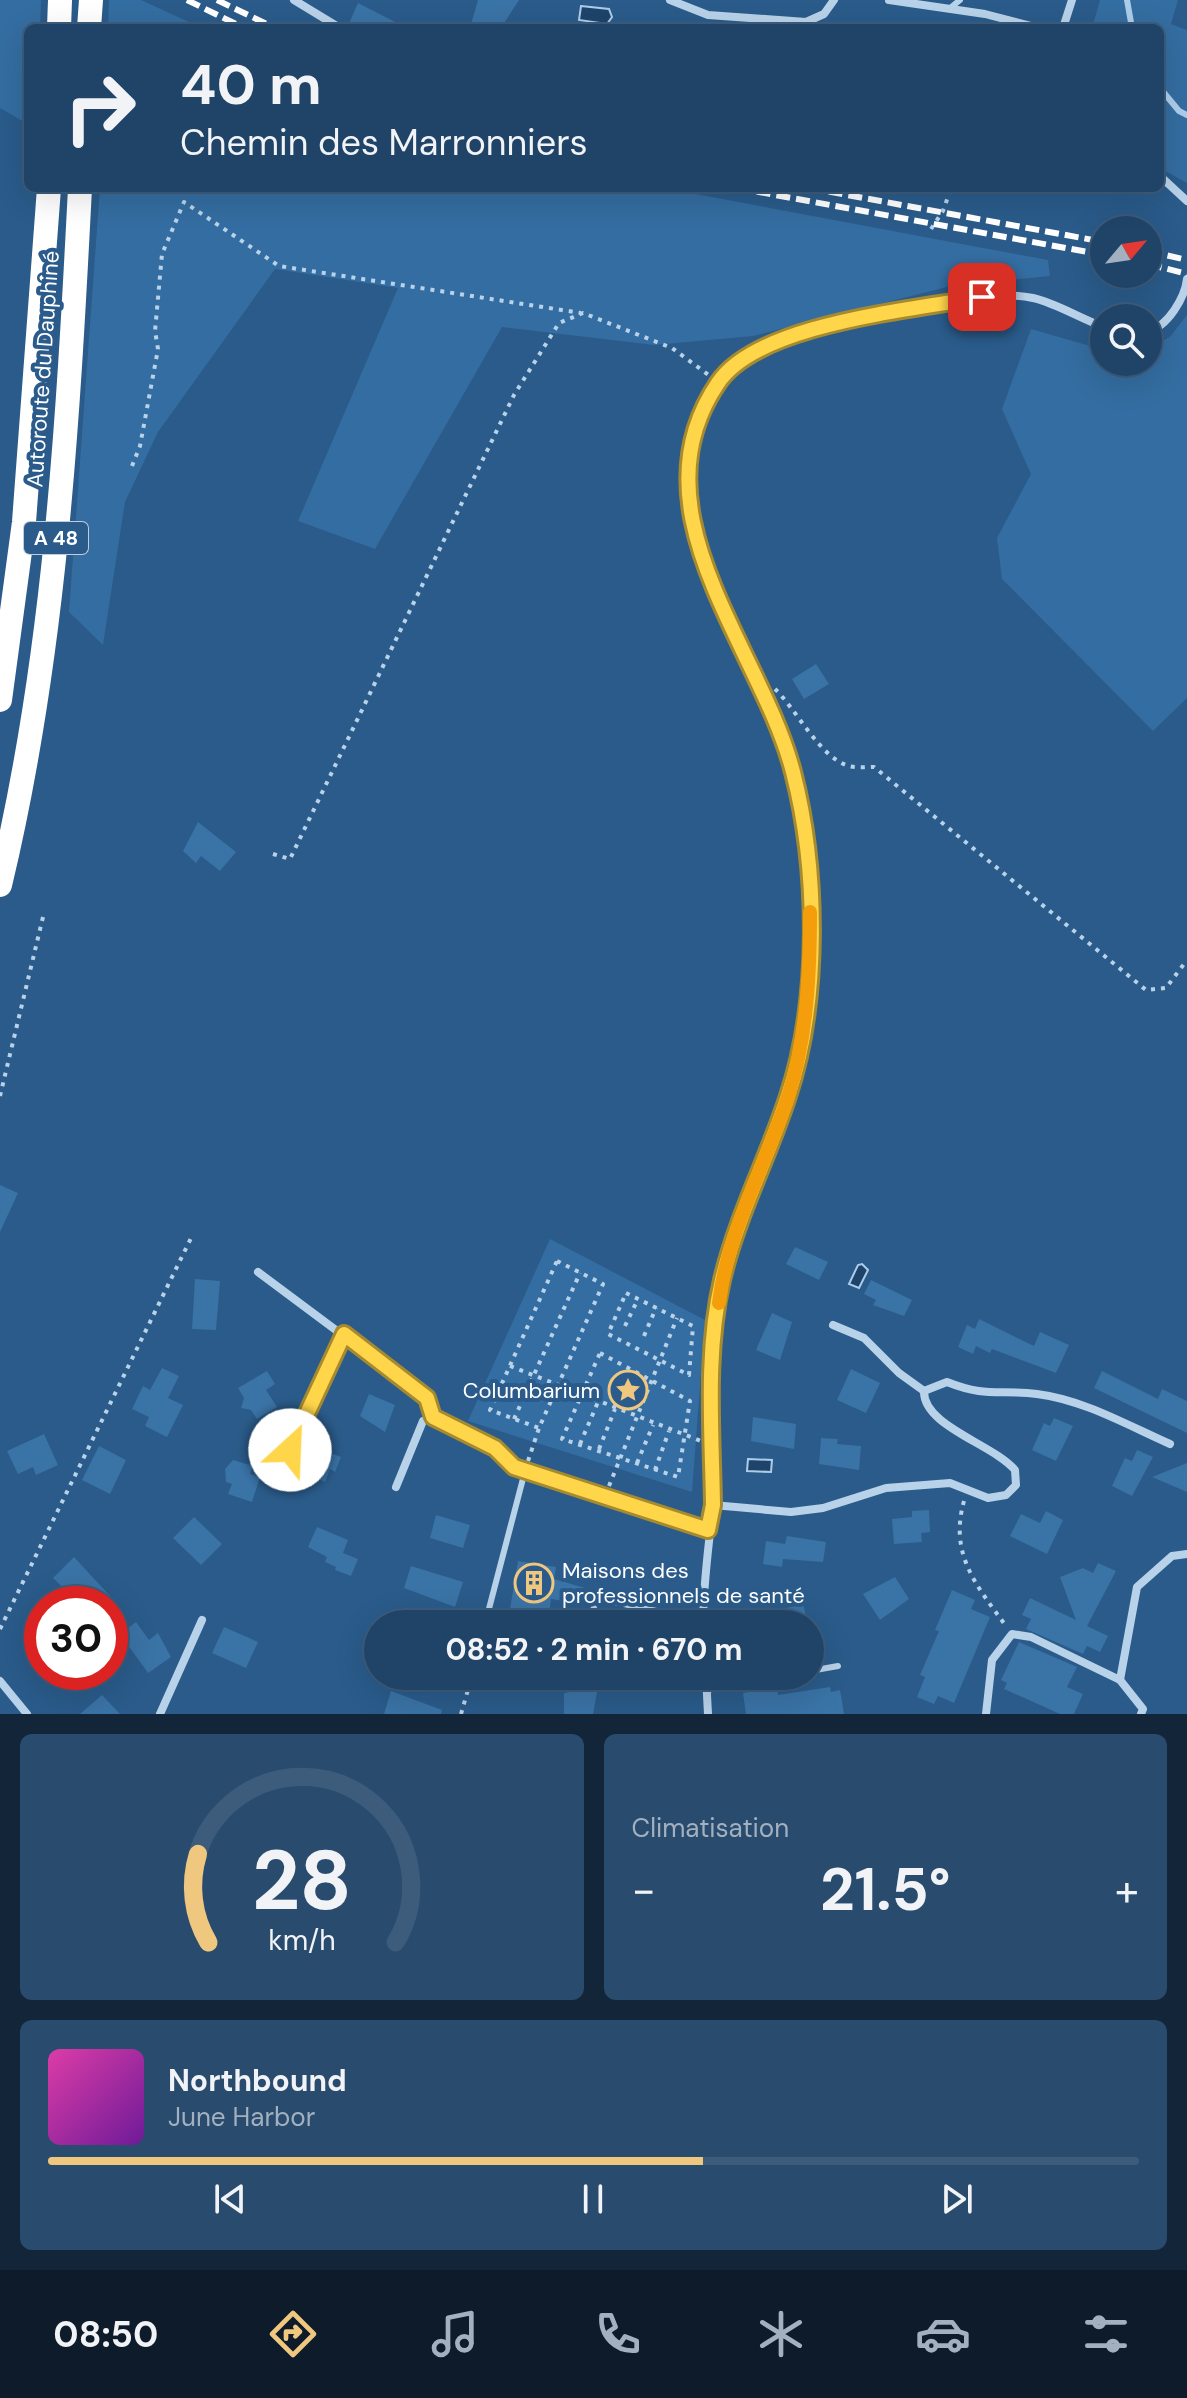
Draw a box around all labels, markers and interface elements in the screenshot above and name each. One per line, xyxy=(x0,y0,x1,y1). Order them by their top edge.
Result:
text: 40 m xyxy=(180,48,322,121)
icon: right xyxy=(48,56,152,160)
text: Chemin des Marronniers xyxy=(180,119,588,166)
north arrow xyxy=(1090,216,1162,288)
map controls xyxy=(1090,216,1162,376)
street label: Autoroute du Dauphiné xyxy=(20,250,66,488)
pin xyxy=(948,263,1016,331)
icon: arrive xyxy=(960,275,1004,319)
button: search xyxy=(1090,304,1162,376)
road number: A 48 xyxy=(24,522,88,554)
place icon: Columbarium xyxy=(607,1369,649,1411)
place label: Columbarium xyxy=(463,1376,600,1405)
position arrow xyxy=(248,1408,332,1492)
place label: Maisons des professionnels de santé xyxy=(562,1556,805,1610)
building icon: Maisons des professionnels de santé xyxy=(513,1562,555,1604)
speed limit sign: 30 xyxy=(24,1586,128,1690)
text: 08:52 · 2 min · 670 m xyxy=(445,1630,743,1669)
text: Climatisation xyxy=(632,1811,789,1845)
text: 28 xyxy=(252,1826,352,1935)
text: 21.5° xyxy=(820,1850,951,1929)
text: − xyxy=(632,1861,656,1919)
text: + xyxy=(1115,1861,1139,1919)
text: km/h xyxy=(268,1922,336,1959)
text: Northbound xyxy=(168,2061,347,2100)
text: June Harbor xyxy=(168,2100,315,2134)
icon: previous xyxy=(208,2177,252,2221)
icon: pause xyxy=(571,2177,615,2221)
icon: next xyxy=(935,2177,979,2221)
icon: directions xyxy=(265,2306,321,2362)
icon: music xyxy=(427,2306,483,2362)
icon: phone xyxy=(590,2306,646,2362)
icon: climate xyxy=(753,2306,809,2362)
icon: car xyxy=(915,2306,971,2362)
icon: filters xyxy=(1078,2306,1134,2362)
text: 08:50 xyxy=(53,2311,158,2358)

